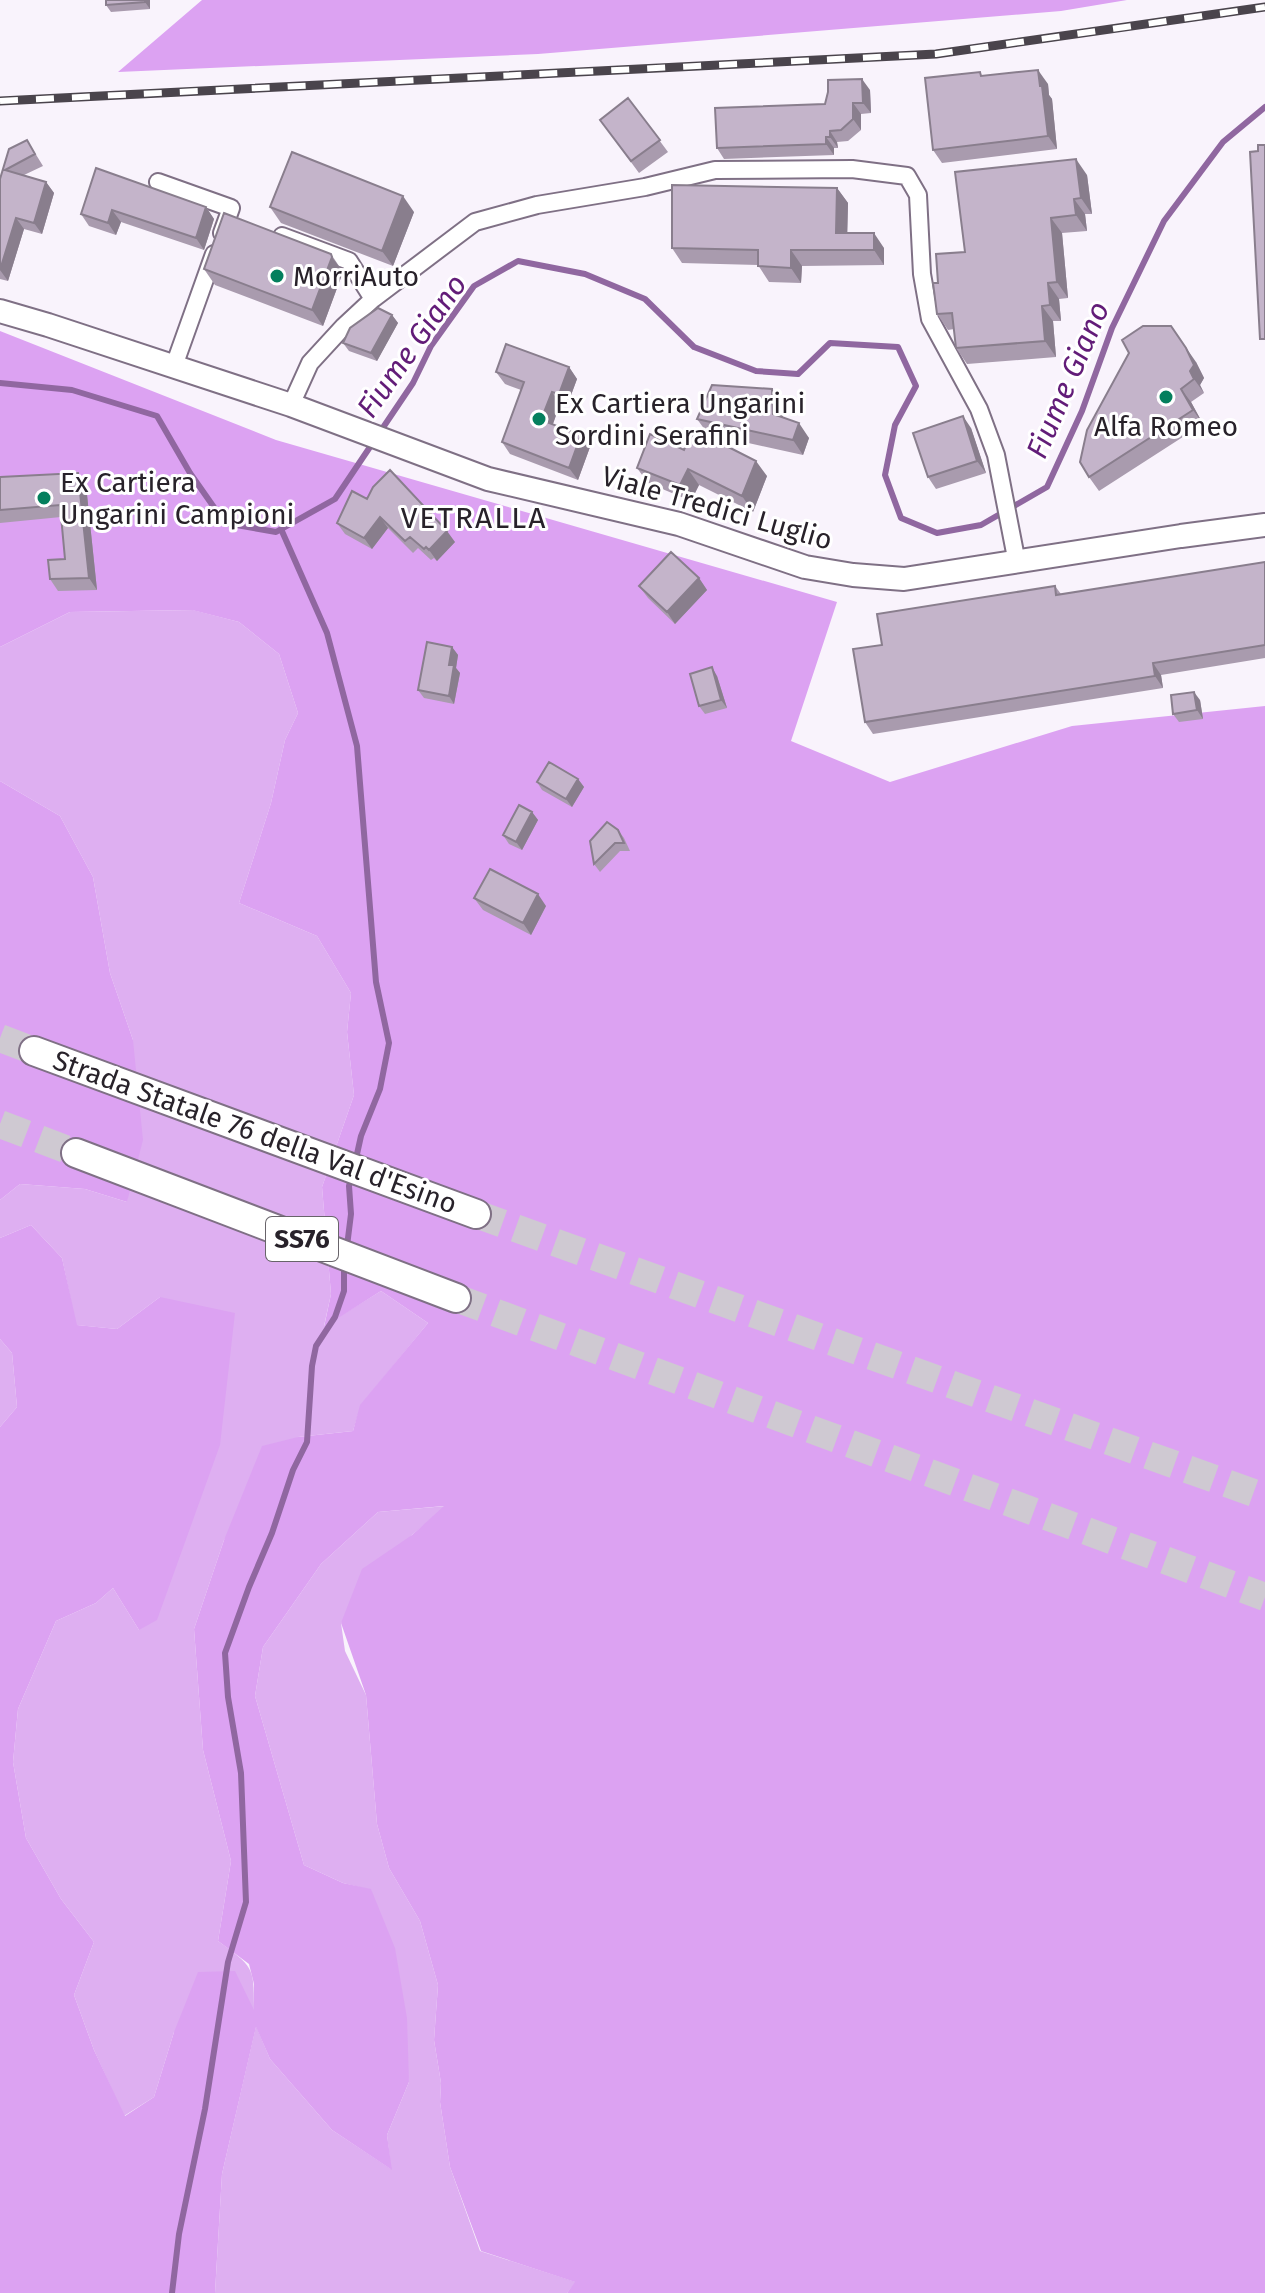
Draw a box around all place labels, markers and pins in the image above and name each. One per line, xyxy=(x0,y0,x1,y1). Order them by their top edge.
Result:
place label: MorriAuto xyxy=(293,260,419,293)
marker: MorriAuto xyxy=(268,267,286,285)
place label: Ex Cartiera Ungarini Sordini Serafini xyxy=(555,387,805,452)
marker: Alfa Romeo xyxy=(1157,388,1175,406)
marker: Ex Cartiera Ungarini Sordini Serafini xyxy=(530,410,548,428)
place label: Alfa Romeo xyxy=(1094,410,1238,443)
place label: Ex Cartiera Ungarini Campioni xyxy=(60,466,294,531)
marker: Ex Cartiera Ungarini Campioni xyxy=(35,489,53,507)

